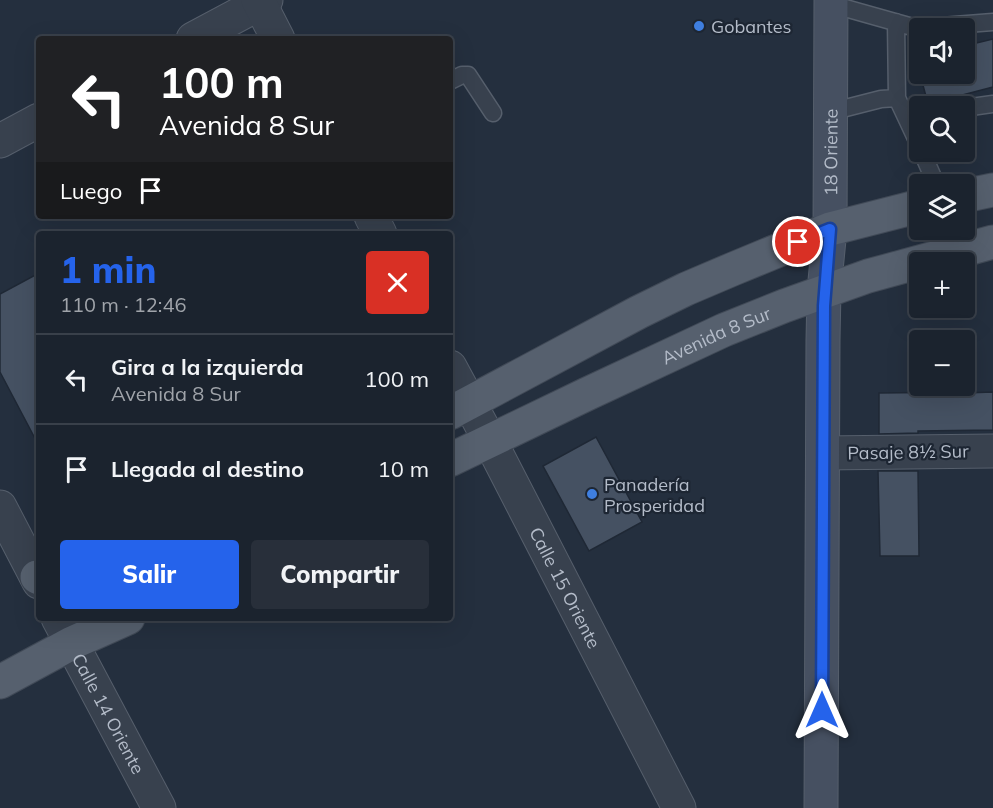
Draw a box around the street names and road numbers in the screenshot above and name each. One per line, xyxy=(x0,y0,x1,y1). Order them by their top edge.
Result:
street label: 18 Oriente xyxy=(819,109,842,196)
street label: Avenida 8 Sur xyxy=(658,301,774,369)
street label: Pasaje 8½ Sur xyxy=(847,439,969,465)
street label: Calle 15 Oriente xyxy=(525,523,606,652)
street label: Calle 14 Oriente xyxy=(67,649,150,778)

